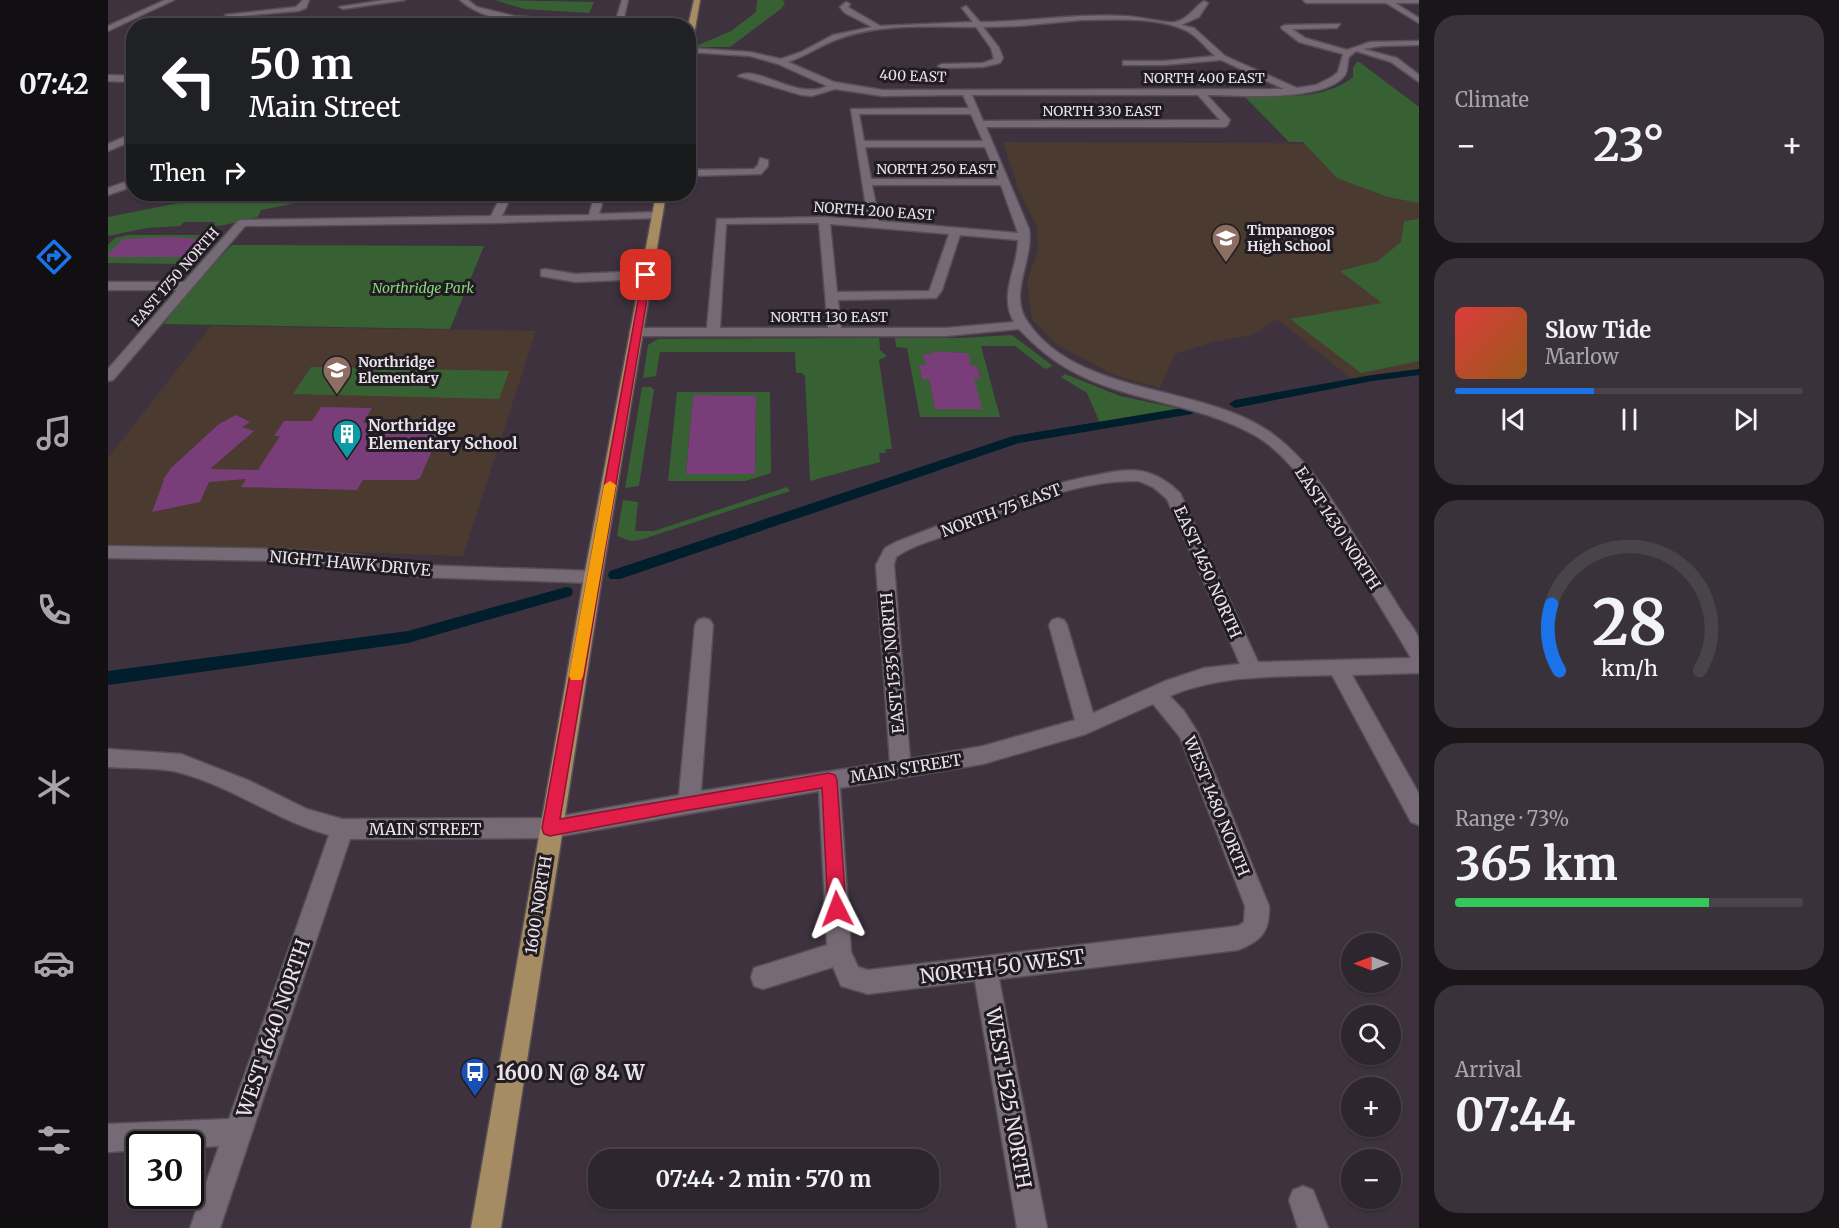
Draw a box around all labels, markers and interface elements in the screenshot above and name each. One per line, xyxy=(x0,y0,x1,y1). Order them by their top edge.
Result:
text: 50 m xyxy=(249,38,353,90)
icon: left xyxy=(150,42,228,120)
street label: 400 EAST xyxy=(879,66,947,86)
text: 07:42 xyxy=(19,67,89,101)
street label: NORTH 400 EAST xyxy=(1143,69,1265,87)
text: Climate xyxy=(1455,87,1529,112)
text: Main Street xyxy=(249,90,401,124)
street label: NORTH 330 EAST xyxy=(1042,102,1162,120)
text: 23° xyxy=(1593,117,1665,173)
text: − xyxy=(1455,125,1477,166)
text: + xyxy=(1781,125,1803,166)
icon: right xyxy=(218,156,251,189)
text: Then xyxy=(150,159,206,187)
street label: NORTH 250 EAST xyxy=(876,160,996,178)
street label: NORTH 200 EAST xyxy=(813,198,935,224)
place label: Timpanogos High School xyxy=(1247,221,1334,255)
school or university icon: Timpanogos High School xyxy=(1210,222,1242,264)
street label: EAST 1750 NORTH xyxy=(127,224,223,330)
icon: directions xyxy=(33,236,75,278)
pin xyxy=(620,249,671,300)
icon: arrive xyxy=(629,258,662,291)
park label: Northridge Park xyxy=(372,279,474,297)
street label: NORTH 130 EAST xyxy=(770,308,888,326)
text: Slow Tide xyxy=(1545,316,1651,344)
text: Marlow xyxy=(1545,344,1619,369)
place label: Northridge Elementary xyxy=(358,353,440,387)
school or university icon: Northridge Elementary xyxy=(321,354,353,396)
icon: previous xyxy=(1497,403,1530,436)
icon: pause xyxy=(1613,403,1646,436)
icon: next xyxy=(1729,403,1762,436)
icon: music xyxy=(33,412,75,454)
place label: Northridge Elementary School xyxy=(368,415,517,453)
building icon: Northridge Elementary School xyxy=(331,418,363,460)
street label: EAST 1430 NORTH xyxy=(1291,463,1385,593)
street label: NORTH 75 EAST xyxy=(938,479,1064,541)
street label: EAST 1450 NORTH xyxy=(1170,503,1246,641)
street label: NIGHT HAWK DRIVE xyxy=(269,546,432,580)
text: 28 xyxy=(1592,584,1666,662)
icon: phone xyxy=(33,589,75,631)
street label: EAST 1535 NORTH xyxy=(876,592,908,734)
text: km/h xyxy=(1601,655,1657,682)
street label: WEST 1480 NORTH xyxy=(1179,732,1254,879)
street label: MAIN STREET xyxy=(849,749,963,787)
icon: climate xyxy=(33,766,75,808)
text: Range · 73% xyxy=(1455,806,1569,831)
street label: MAIN STREET xyxy=(369,819,481,839)
text: 365 km xyxy=(1455,836,1618,892)
street label: 1600 NORTH xyxy=(520,854,556,956)
position arrow xyxy=(805,877,869,941)
north arrow xyxy=(1341,933,1401,993)
map controls xyxy=(1341,933,1401,1209)
street label: WEST 1640 NORTH xyxy=(230,936,315,1121)
icon: car xyxy=(33,942,75,984)
street label: NORTH 50 WEST xyxy=(918,943,1086,988)
street label: WEST 1525 NORTH xyxy=(981,1005,1037,1190)
button: search xyxy=(1341,1005,1401,1065)
bus stop icon: 1600 N @ 84 W xyxy=(459,1056,491,1098)
text: Arrival xyxy=(1455,1057,1522,1082)
place label: 1600 N @ 84 W xyxy=(496,1060,645,1085)
button: + xyxy=(1341,1077,1401,1137)
text: 07:44 xyxy=(1455,1087,1575,1143)
icon: filters xyxy=(33,1119,75,1161)
speed limit sign: 30 xyxy=(126,1131,204,1209)
button: − xyxy=(1341,1149,1401,1209)
text: 07:44 · 2 min · 570 m xyxy=(656,1165,871,1193)

